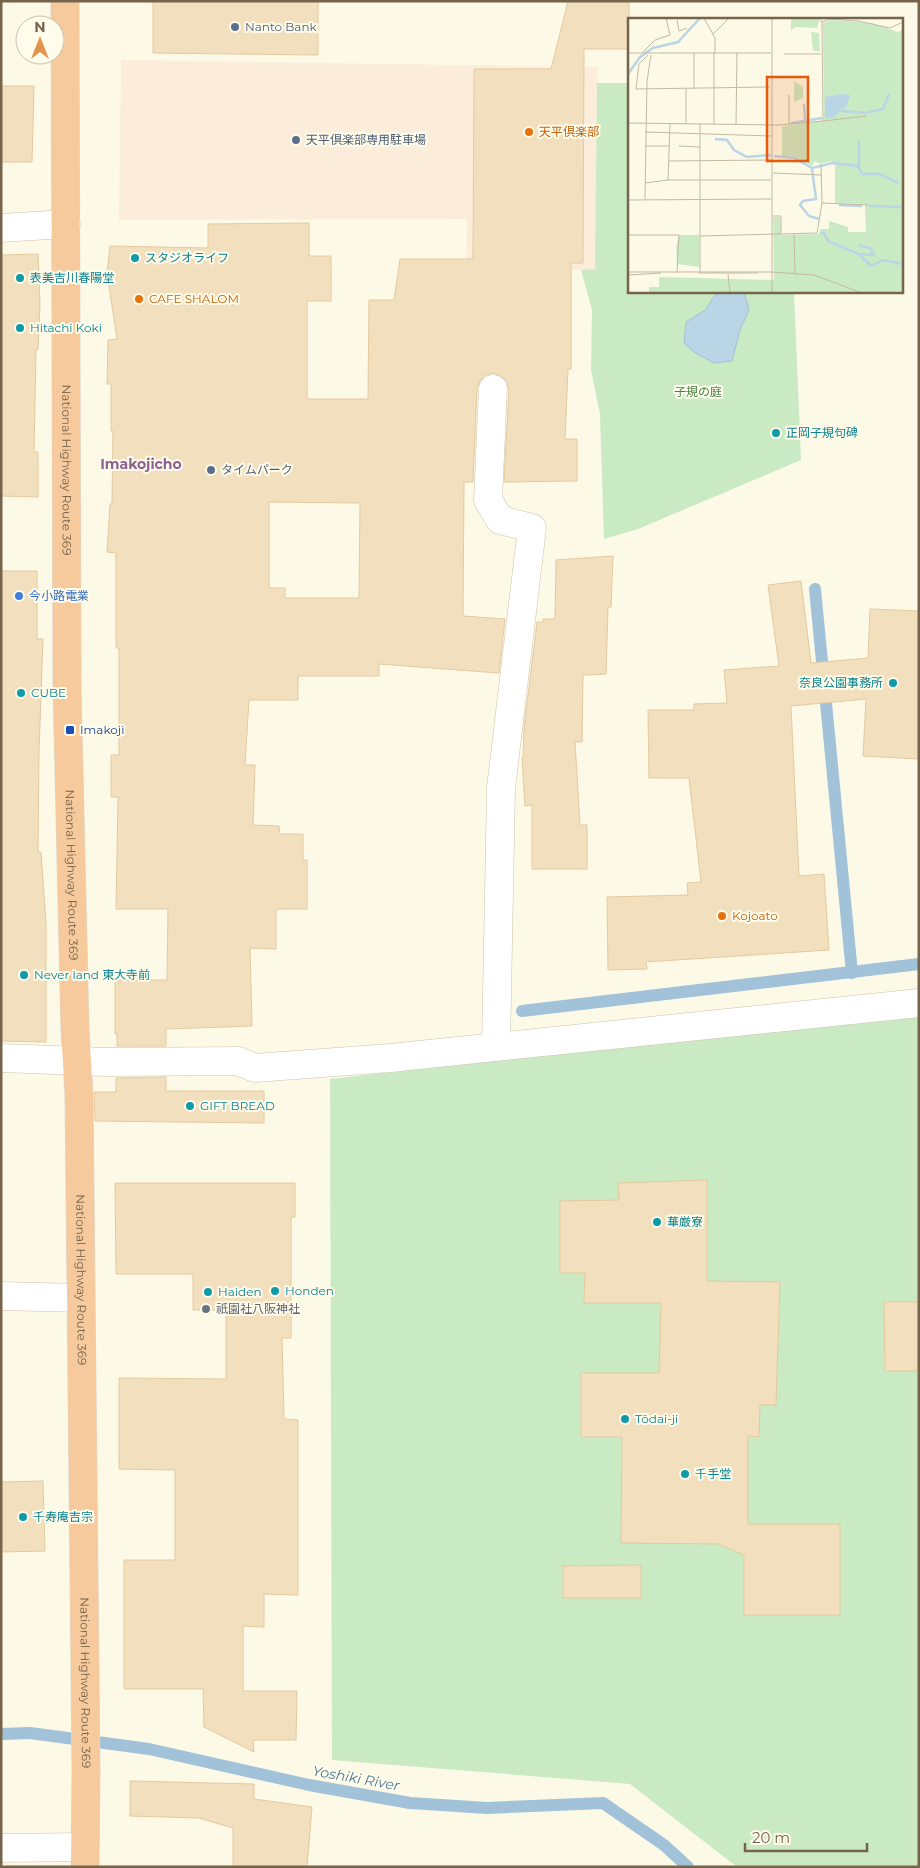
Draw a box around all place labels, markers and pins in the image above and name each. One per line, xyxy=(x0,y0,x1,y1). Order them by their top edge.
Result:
place label: Nanto Bank xyxy=(245,19,318,34)
marker: Nanto Bank xyxy=(229,21,241,33)
place label: 天平倶楽部 xyxy=(539,124,599,139)
marker: 天平倶楽部 xyxy=(523,126,535,138)
place label: 天平倶楽部専用駐車場 xyxy=(306,132,426,147)
marker: 天平倶楽部専用駐車場 xyxy=(290,134,302,146)
place label: スタジオライフ xyxy=(145,250,229,265)
marker: スタジオライフ xyxy=(129,252,141,264)
place label: 表美吉川春陽堂 xyxy=(29,270,114,285)
marker: 表美吉川春陽堂 xyxy=(14,272,26,284)
place label: CAFE SHALOM xyxy=(149,291,239,306)
marker: CAFE SHALOM xyxy=(133,293,145,305)
place label: Hitachi Koki xyxy=(30,320,102,335)
marker: Hitachi Koki xyxy=(14,322,26,334)
place label: 正岡子規句碑 xyxy=(786,425,858,440)
marker: 正岡子規句碑 xyxy=(770,427,782,439)
place label: タイムパーク xyxy=(221,462,293,477)
marker: タイムパーク xyxy=(205,464,217,476)
place label: 今小路電業 xyxy=(29,588,89,603)
marker: 今小路電業 xyxy=(13,590,25,602)
place label: 奈良公園事務所 xyxy=(799,675,883,690)
marker: 奈良公園事務所 xyxy=(887,677,899,689)
place label: CUBE xyxy=(31,685,66,700)
marker: CUBE xyxy=(15,687,27,699)
place label: Imakoji xyxy=(80,722,124,737)
marker: Imakoji xyxy=(64,724,76,736)
place label: Kojoato xyxy=(732,908,778,923)
marker: Kojoato xyxy=(716,910,728,922)
place label: Never land 東大寺前 xyxy=(34,967,150,982)
marker: Never land 東大寺前 xyxy=(18,969,30,981)
place label: GIFT BREAD xyxy=(200,1098,275,1113)
marker: GIFT BREAD xyxy=(184,1100,196,1112)
place label: 華厳寮 xyxy=(667,1214,703,1229)
marker: 華厳寮 xyxy=(651,1216,663,1228)
place label: Honden xyxy=(285,1283,334,1298)
place label: Haiden xyxy=(218,1284,262,1299)
marker: Honden xyxy=(269,1285,281,1297)
marker: Haiden xyxy=(202,1286,214,1298)
place label: 祇園社八阪神社 xyxy=(216,1301,300,1316)
marker: 祇園社八阪神社 xyxy=(200,1303,212,1315)
place label: Tōdai-ji xyxy=(635,1411,678,1426)
marker: Tōdai-ji xyxy=(619,1413,631,1425)
place label: 千手堂 xyxy=(695,1466,731,1481)
marker: 千手堂 xyxy=(679,1468,691,1480)
place label: 千寿庵吉宗 xyxy=(33,1509,93,1524)
marker: 千寿庵吉宗 xyxy=(17,1511,29,1523)

